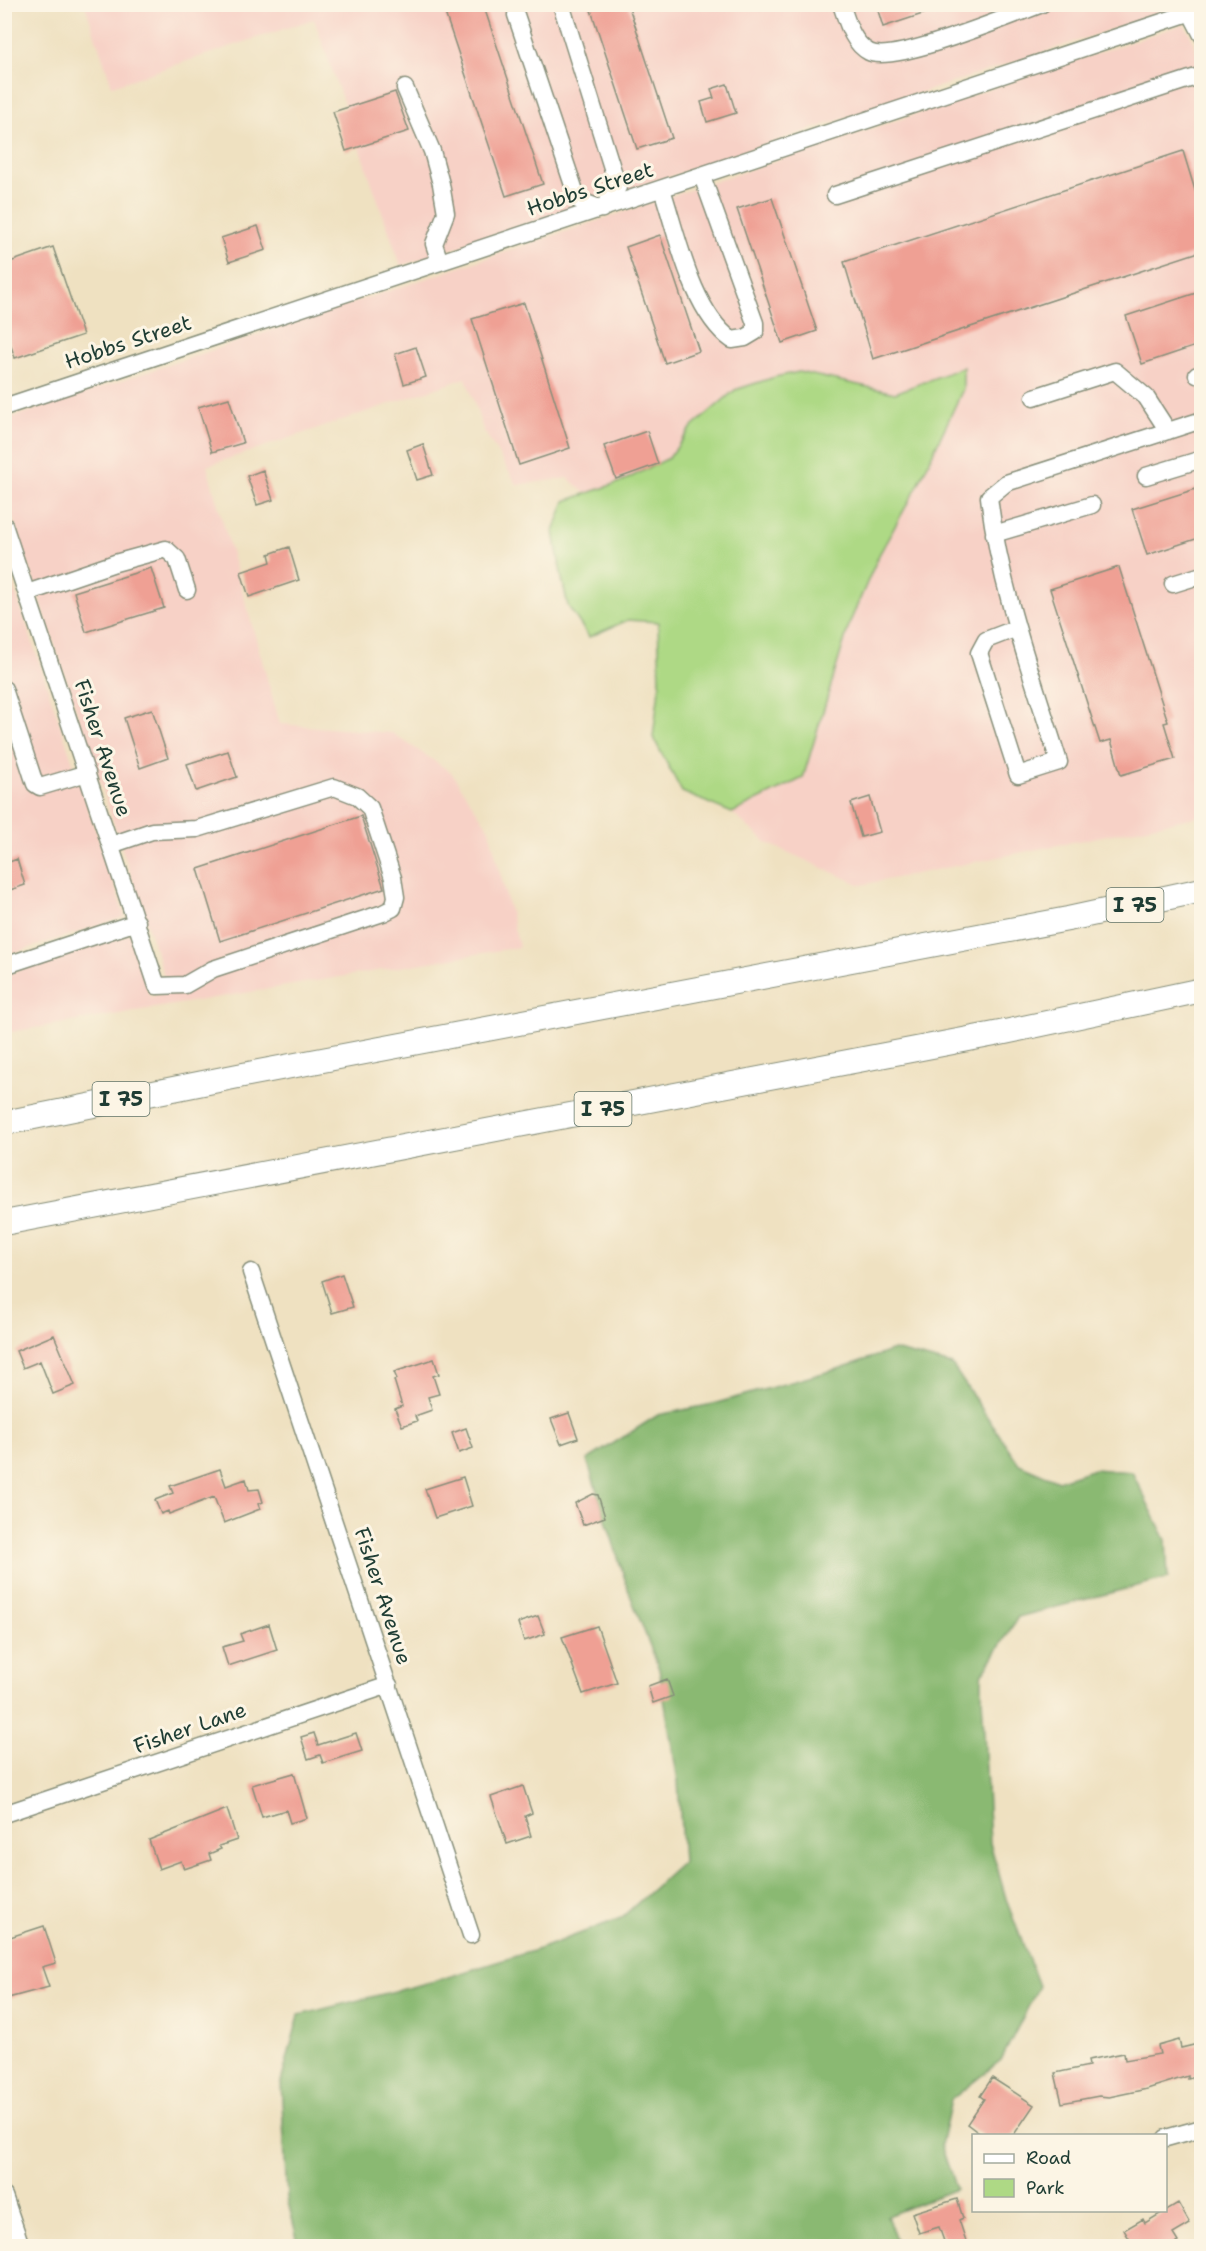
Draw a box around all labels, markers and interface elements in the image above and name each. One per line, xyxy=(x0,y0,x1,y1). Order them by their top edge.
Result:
street label: Hobbs Street xyxy=(523,155,657,223)
street label: Hobbs Street xyxy=(61,308,195,376)
street label: Fisher Avenue xyxy=(68,676,138,820)
road number: I 75 xyxy=(1106,888,1164,922)
road number: I 75 xyxy=(92,1082,150,1116)
road number: I 75 xyxy=(574,1092,632,1126)
street label: Fisher Avenue xyxy=(348,1524,418,1668)
street label: Fisher Lane xyxy=(130,1696,250,1760)
legend xyxy=(972,2134,1167,2212)
text: Road xyxy=(1026,2146,1071,2170)
text: Park xyxy=(1026,2176,1065,2200)

